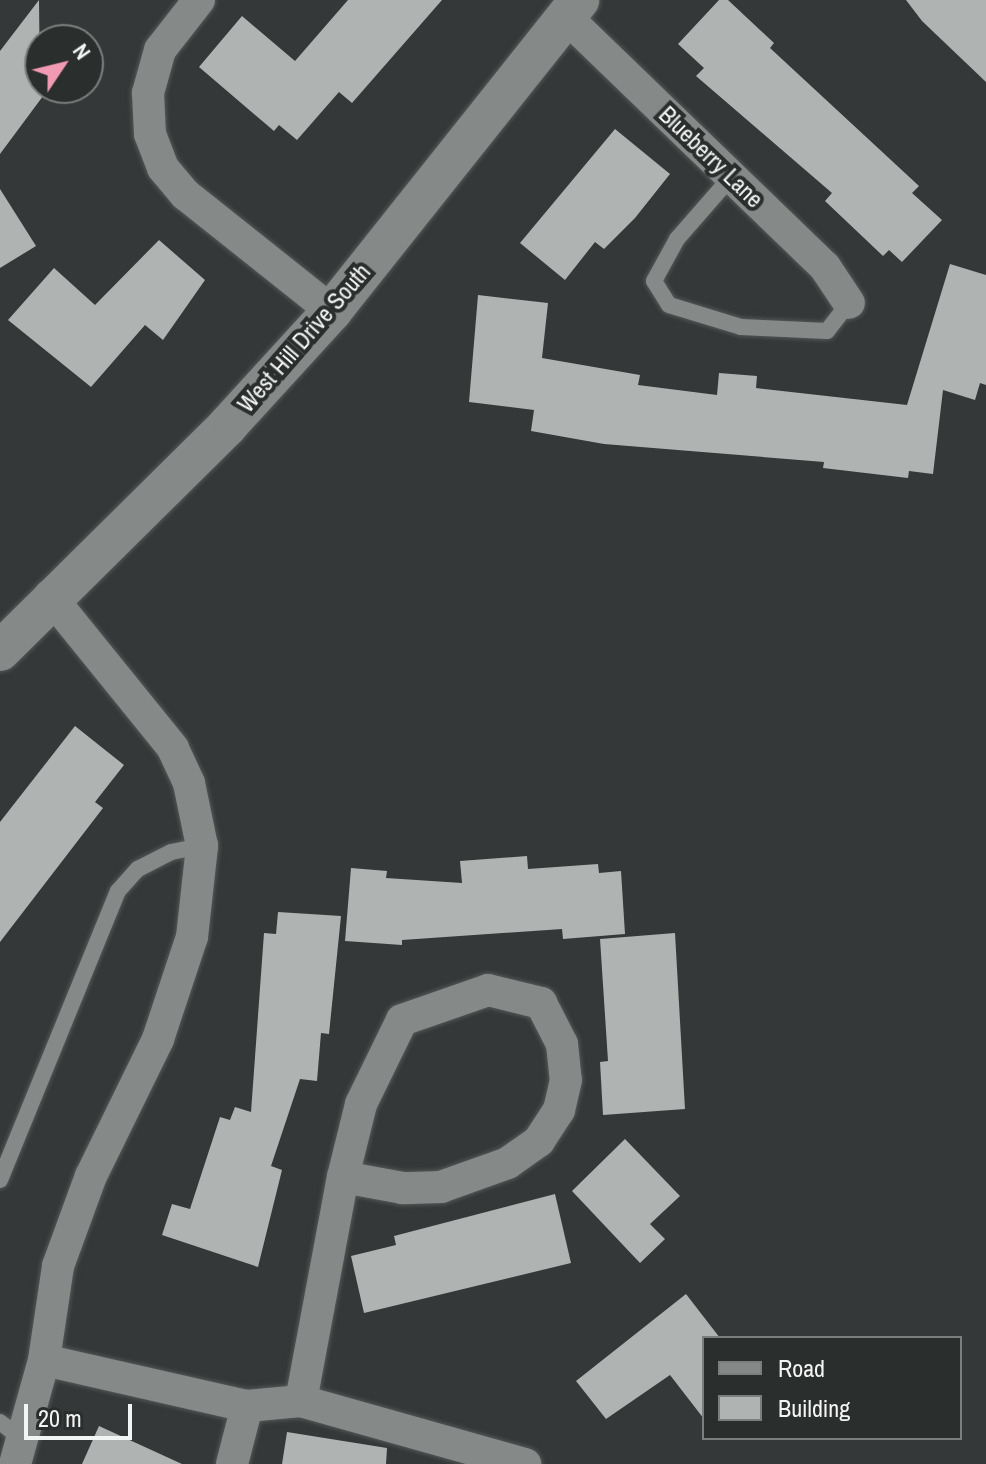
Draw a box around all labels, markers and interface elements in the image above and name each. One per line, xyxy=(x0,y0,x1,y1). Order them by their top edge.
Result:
north arrow xyxy=(24,24,104,104)
text: N xyxy=(66,37,98,65)
street label: Blueberry Lane xyxy=(653,100,769,214)
street label: West Hill Drive South xyxy=(232,258,376,418)
legend xyxy=(702,1336,962,1440)
text: Road xyxy=(778,1352,825,1384)
scale bar xyxy=(28,1388,136,1438)
text: Building xyxy=(778,1392,850,1424)
text: 20 m xyxy=(38,1402,82,1434)

